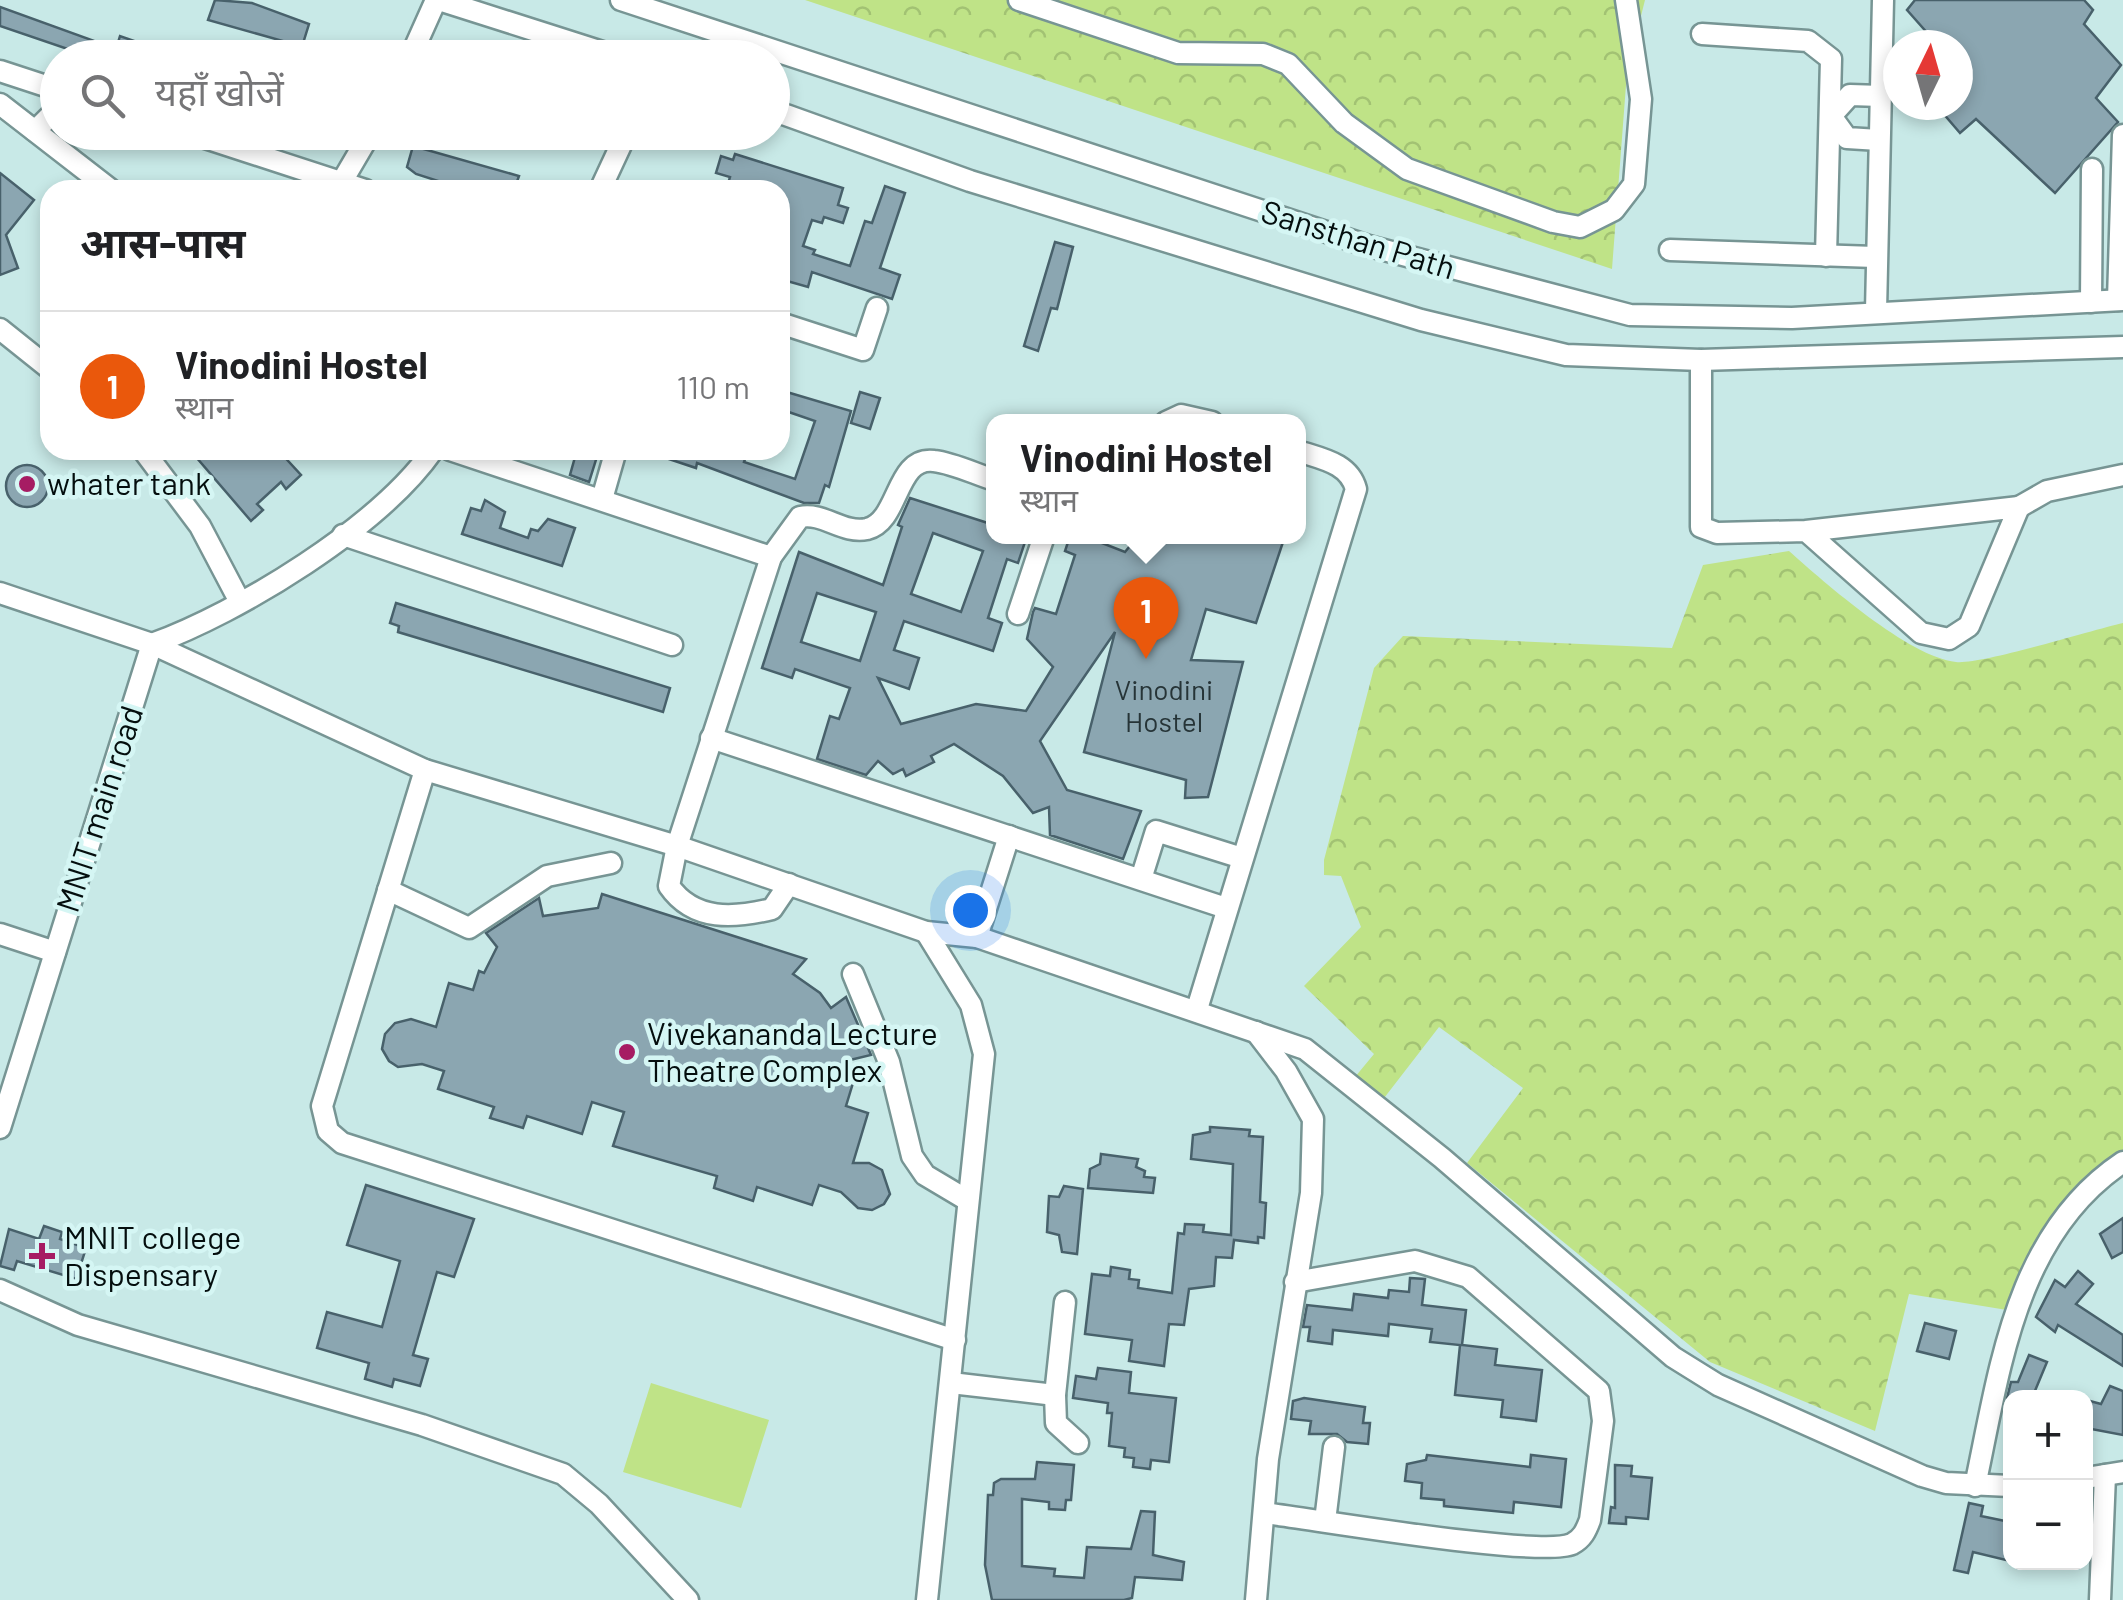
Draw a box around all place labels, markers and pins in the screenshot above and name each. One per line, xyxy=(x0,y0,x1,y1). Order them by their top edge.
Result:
place label: whater tank xyxy=(47,463,211,501)
marker: whater tank xyxy=(16,473,38,495)
pin: 1 xyxy=(1114,576,1178,659)
place label: Vivekananda Lecture Theatre Complex xyxy=(647,1013,938,1088)
marker: Vivekananda Lecture Theatre Complex xyxy=(616,1041,638,1063)
place label: MNIT college Dispensary xyxy=(64,1217,241,1292)
marker: MNIT college Dispensary xyxy=(29,1243,55,1269)

